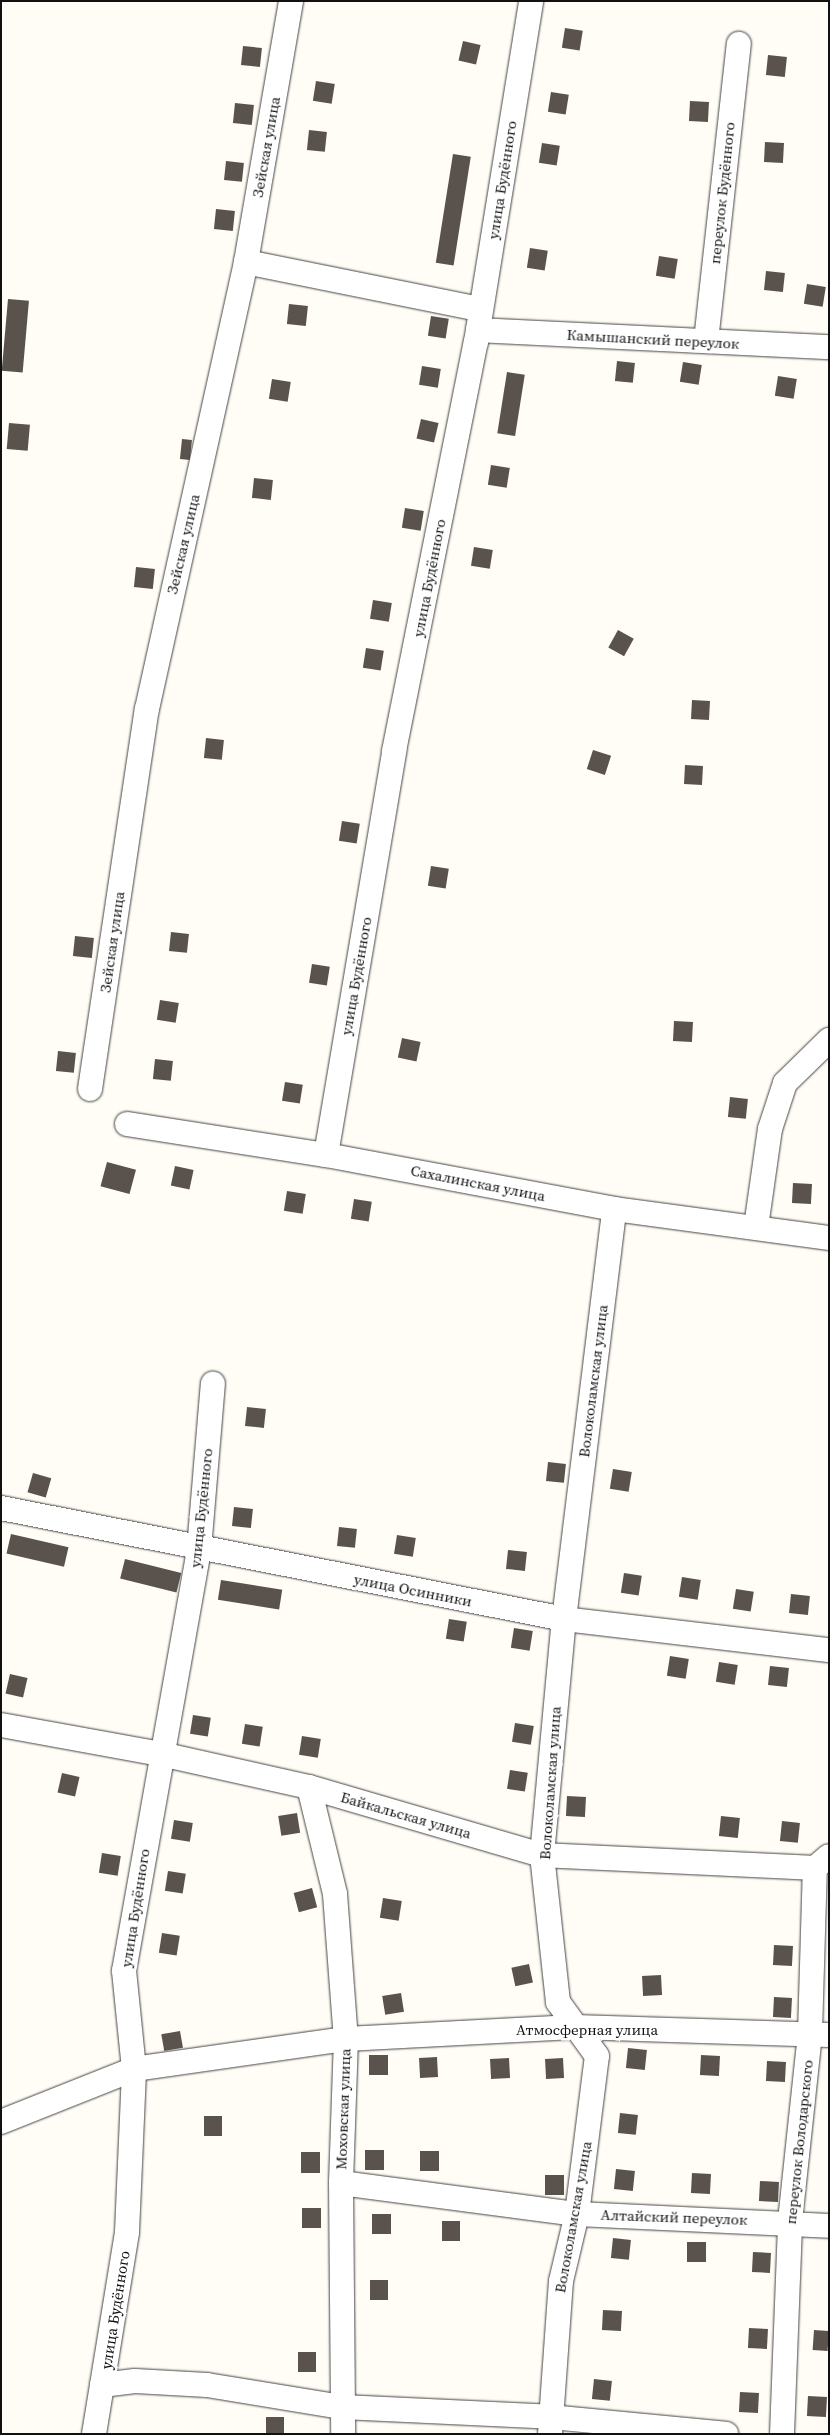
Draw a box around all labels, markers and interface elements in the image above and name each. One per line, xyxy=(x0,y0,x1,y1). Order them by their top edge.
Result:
street label: Зейская улица xyxy=(248,95,284,199)
street label: улица Будённого xyxy=(484,119,520,241)
street label: переулок Будённого xyxy=(706,121,738,265)
street label: Камышанский переулок xyxy=(566,325,740,353)
street label: Зейская улица xyxy=(163,492,203,596)
street label: улица Будённого xyxy=(409,517,449,639)
street label: Зейская улица xyxy=(96,890,128,994)
street label: улица Будённого xyxy=(337,915,375,1037)
street label: Сахалинская улица xyxy=(409,1161,547,1205)
street label: Волоколамская улица xyxy=(575,1303,611,1459)
street label: улица Будённого xyxy=(186,1447,216,1569)
street label: улица Осинники xyxy=(352,1570,474,1610)
street label: Волоколамская улица xyxy=(536,1706,564,1860)
street label: Байкальская улица xyxy=(339,1788,473,1842)
street label: улица Будённого xyxy=(117,1847,153,1969)
street label: Атмосферная улица xyxy=(516,2021,658,2039)
street label: Моховская улица xyxy=(332,2048,354,2170)
street label: переулок Володарского xyxy=(781,2059,817,2225)
street label: Волоколамская улица xyxy=(551,2140,595,2294)
street label: Алтайский переулок xyxy=(600,2205,748,2229)
street label: улица Будённого xyxy=(97,2249,133,2371)

